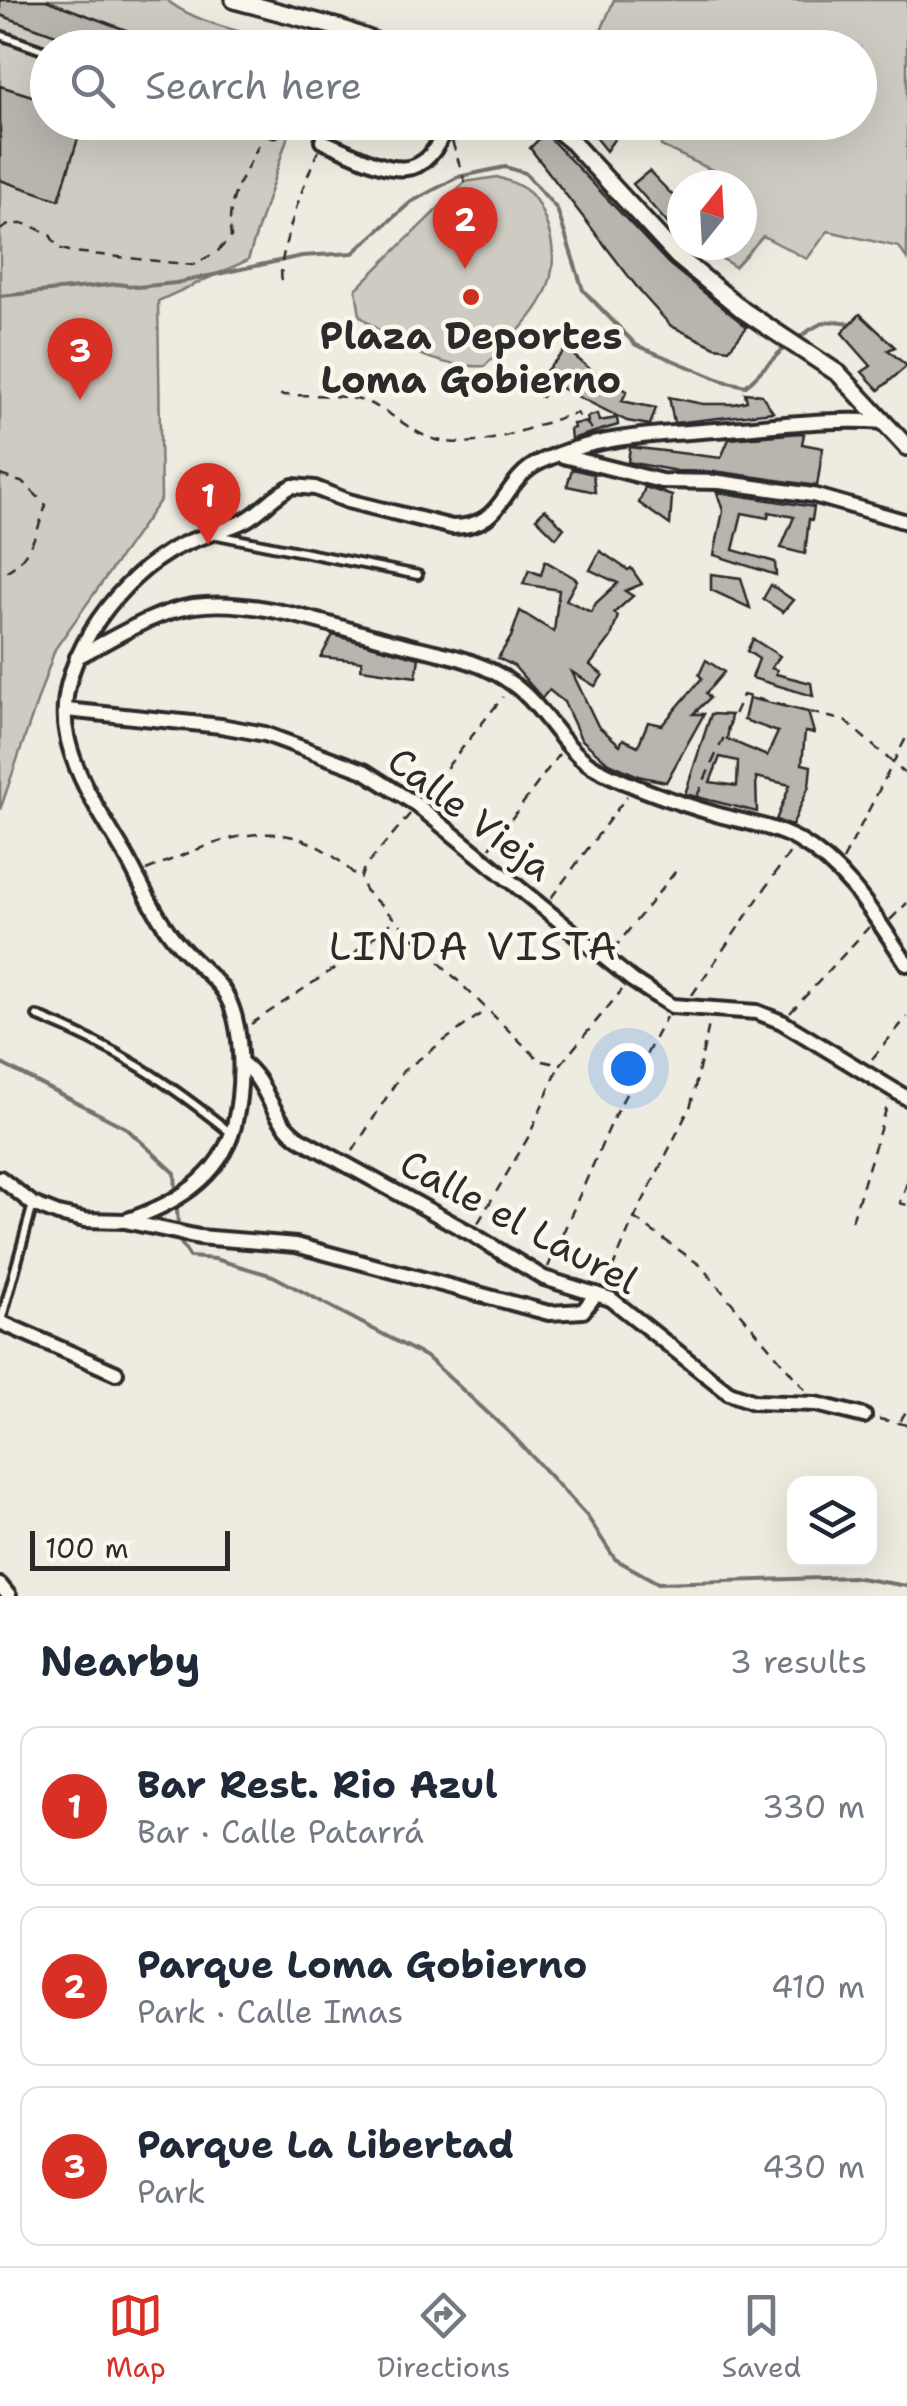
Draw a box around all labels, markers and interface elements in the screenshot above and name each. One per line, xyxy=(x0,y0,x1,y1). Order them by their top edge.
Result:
search box xyxy=(30,30,877,140)
icon: search xyxy=(65,58,120,113)
text: Search here xyxy=(145,60,362,111)
north arrow xyxy=(667,170,757,260)
pin: 2 xyxy=(432,186,498,269)
marker: Plaza Deportes Loma Gobierno xyxy=(460,286,482,308)
place label: Plaza Deportes Loma Gobierno xyxy=(319,310,623,405)
pin: 3 xyxy=(48,318,112,400)
pin: 1 xyxy=(176,462,240,545)
street label: Calle Vieja xyxy=(378,735,563,892)
district label: LINDA VISTA xyxy=(329,919,619,973)
your location xyxy=(603,1043,654,1094)
street label: Calle el Laurel xyxy=(391,1137,648,1306)
map controls xyxy=(787,1476,877,1566)
button: layers xyxy=(787,1476,877,1566)
scale bar xyxy=(30,1526,230,1570)
text: 100 m xyxy=(45,1529,129,1567)
text: Nearby xyxy=(40,1633,200,1689)
text: 3 results xyxy=(730,1640,867,1683)
text: Bar Rest. Rio Azul xyxy=(137,1759,498,1810)
text: 1 xyxy=(67,1785,82,1828)
text: 330 m xyxy=(762,1785,865,1828)
text: Bar · Calle Patarrá xyxy=(137,1810,424,1853)
text: Parque Loma Gobierno xyxy=(137,1939,587,1990)
text: 2 xyxy=(63,1965,86,2008)
text: 410 m xyxy=(771,1965,865,2008)
text: Park · Calle Imas xyxy=(137,1990,403,2033)
text: Parque La Libertad xyxy=(137,2119,514,2170)
text: 3 xyxy=(63,2145,86,2188)
text: 430 m xyxy=(762,2145,865,2188)
text: Park xyxy=(137,2170,206,2213)
tab: Map xyxy=(106,2288,166,2386)
tab: Directions xyxy=(377,2288,510,2386)
tab: Saved xyxy=(722,2288,801,2386)

